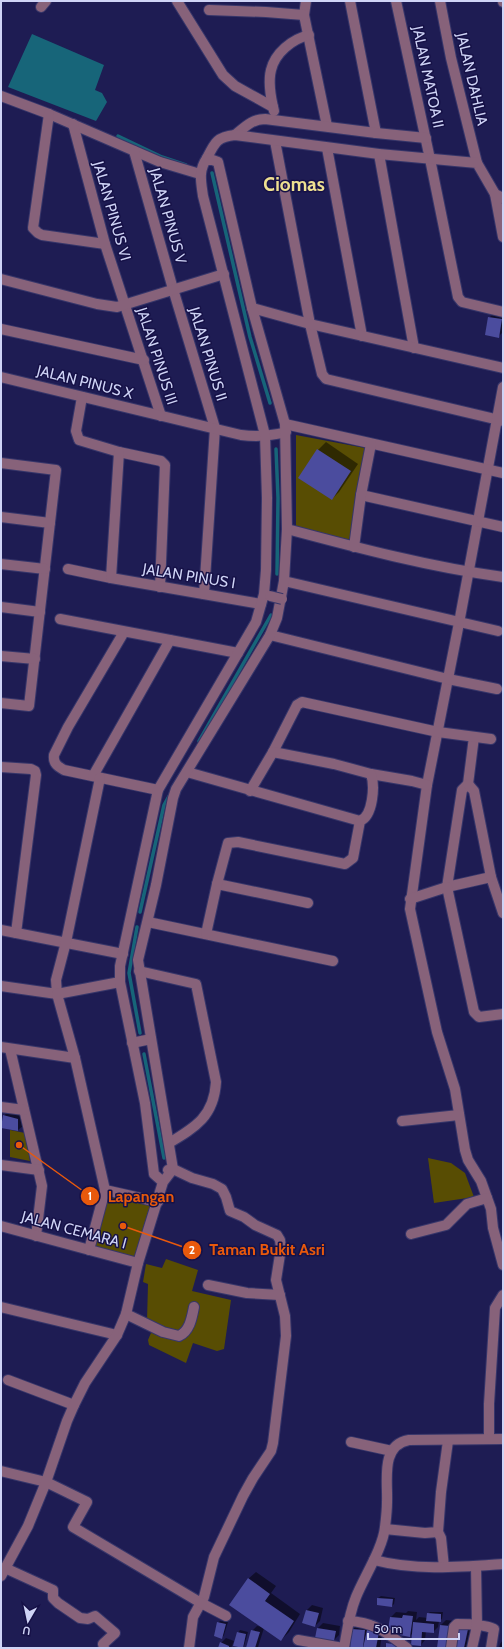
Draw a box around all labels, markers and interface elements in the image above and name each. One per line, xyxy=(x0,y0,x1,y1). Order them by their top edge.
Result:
street label: JALAN MATOA II xyxy=(408,23,448,130)
street label: JALAN DAHLIA xyxy=(452,30,492,128)
street label: JALAN PINUS VI xyxy=(89,158,135,263)
street label: JALAN PINUS V xyxy=(145,165,191,267)
district label: Ciomas xyxy=(263,173,325,196)
street label: JALAN PINUS III xyxy=(132,304,181,407)
street label: JALAN PINUS II xyxy=(185,304,231,403)
street label: JALAN PINUS X xyxy=(34,361,135,403)
street label: JALAN PINUS I xyxy=(140,560,237,592)
callout: Lapangan xyxy=(80,1182,183,1210)
text: Lapangan xyxy=(108,1187,174,1206)
text: 1 xyxy=(88,1188,92,1203)
street label: JALAN CEMARA I xyxy=(18,1207,129,1253)
callout: Taman Bukit Asri xyxy=(182,1236,333,1264)
text: Taman Bukit Asri xyxy=(209,1240,325,1259)
text: 2 xyxy=(189,1242,195,1257)
north arrow xyxy=(8,1601,48,1641)
scale bar xyxy=(368,1615,459,1641)
text: 50 m xyxy=(374,1621,402,1636)
text: U xyxy=(21,1623,31,1638)

